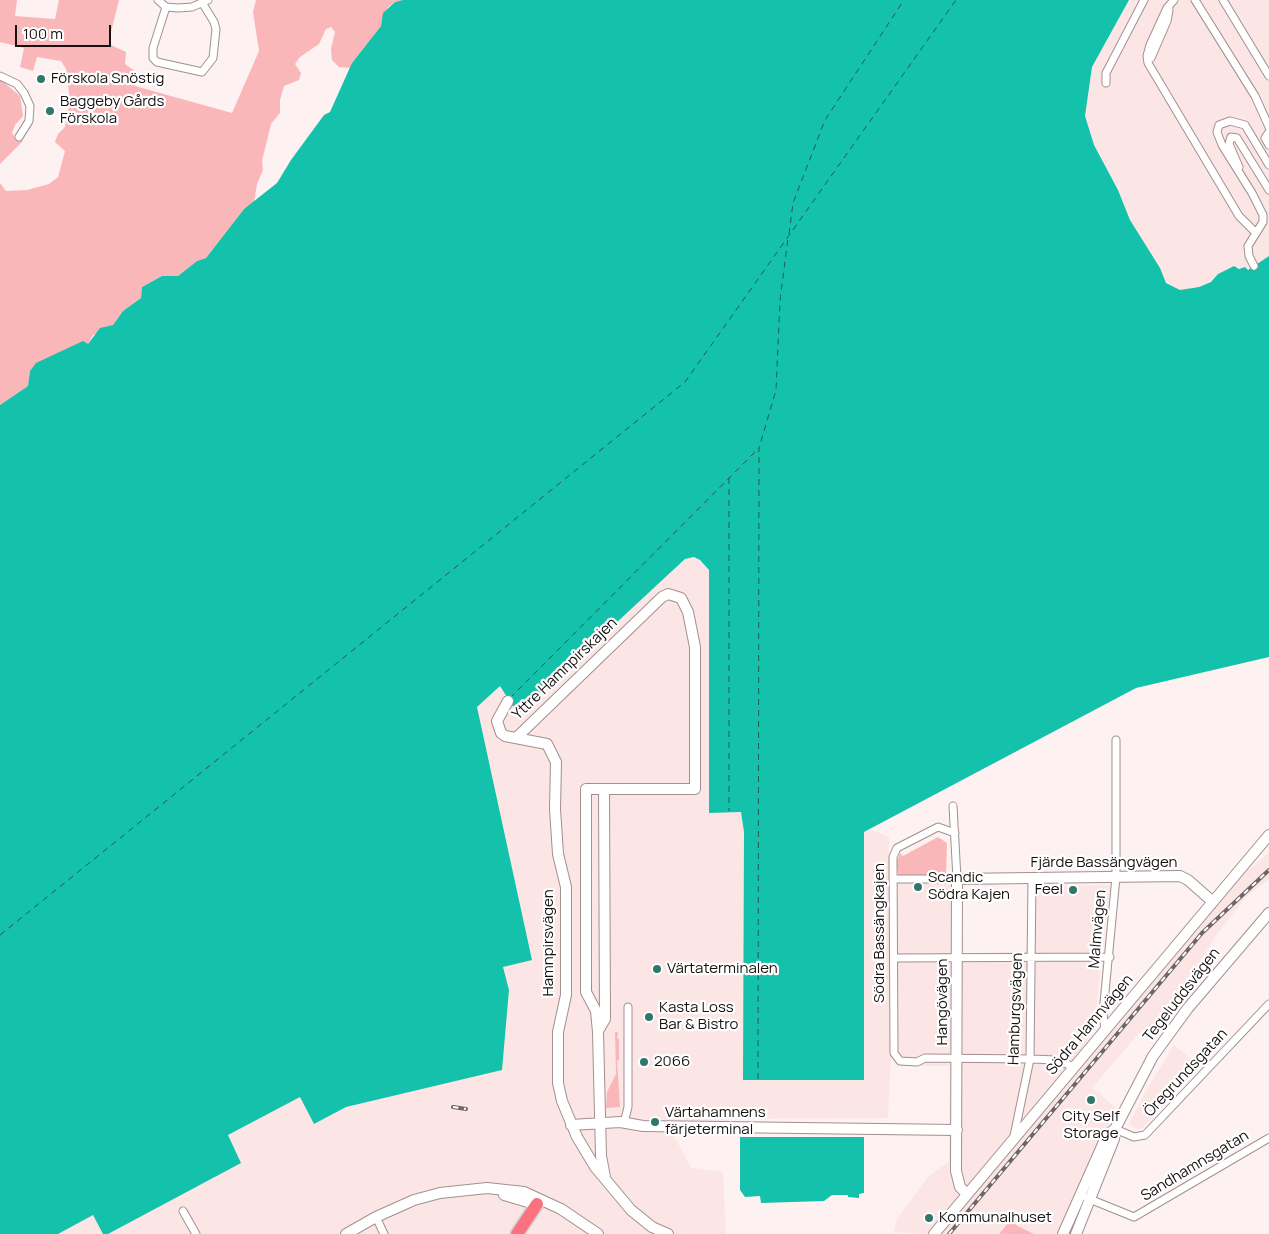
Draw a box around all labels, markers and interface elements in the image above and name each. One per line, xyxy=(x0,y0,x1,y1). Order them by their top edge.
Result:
scale bar xyxy=(18,15,114,47)
text: 100 m xyxy=(23,23,63,44)
place label: Förskola Snöstig xyxy=(51,70,164,88)
marker: Förskola Snöstig xyxy=(35,73,47,85)
place label: Baggeby Gårds Förskola xyxy=(60,93,164,128)
marker: Baggeby Gårds Förskola xyxy=(44,105,56,117)
street label: Yttre Hamnpirskajen xyxy=(509,614,621,724)
street label: Fjärde Bassängvägen xyxy=(1031,854,1177,872)
street label: Södra Bassängkajen xyxy=(871,863,889,1003)
place label: Scandic Södra Kajen xyxy=(928,869,1010,904)
marker: Scandic Södra Kajen xyxy=(912,881,924,893)
place label: Feel xyxy=(1035,881,1063,899)
marker: Feel xyxy=(1067,884,1079,896)
street label: Hamnpirsvägen xyxy=(540,889,558,997)
street label: Malmvägen xyxy=(1086,889,1110,969)
street label: Tegeluddsvägen xyxy=(1140,945,1224,1045)
street label: Hamburgsvägen xyxy=(1005,952,1027,1066)
street label: Hangövägen xyxy=(934,959,952,1045)
place label: Värtaterminalen xyxy=(667,960,778,978)
marker: Värtaterminalen xyxy=(651,963,663,975)
street label: Södra Hamnvägen xyxy=(1043,971,1137,1079)
place label: Kasta Loss Bar & Bistro xyxy=(659,999,738,1034)
marker: Kasta Loss Bar & Bistro xyxy=(643,1011,655,1023)
street label: Öregrundsgatan xyxy=(1140,1025,1232,1121)
place label: 2066 xyxy=(654,1053,690,1071)
marker: 2066 xyxy=(638,1056,650,1068)
marker: City Self Storage xyxy=(1085,1094,1097,1106)
place label: Värtahamnens färjeterminal xyxy=(665,1104,766,1139)
place label: City Self Storage xyxy=(1062,1108,1120,1143)
marker: Värtahamnens färjeterminal xyxy=(649,1116,661,1128)
street label: Sandhamnsgatan xyxy=(1138,1127,1252,1205)
place label: Kommunalhuset xyxy=(939,1209,1052,1227)
marker: Kommunalhuset xyxy=(923,1212,935,1224)

